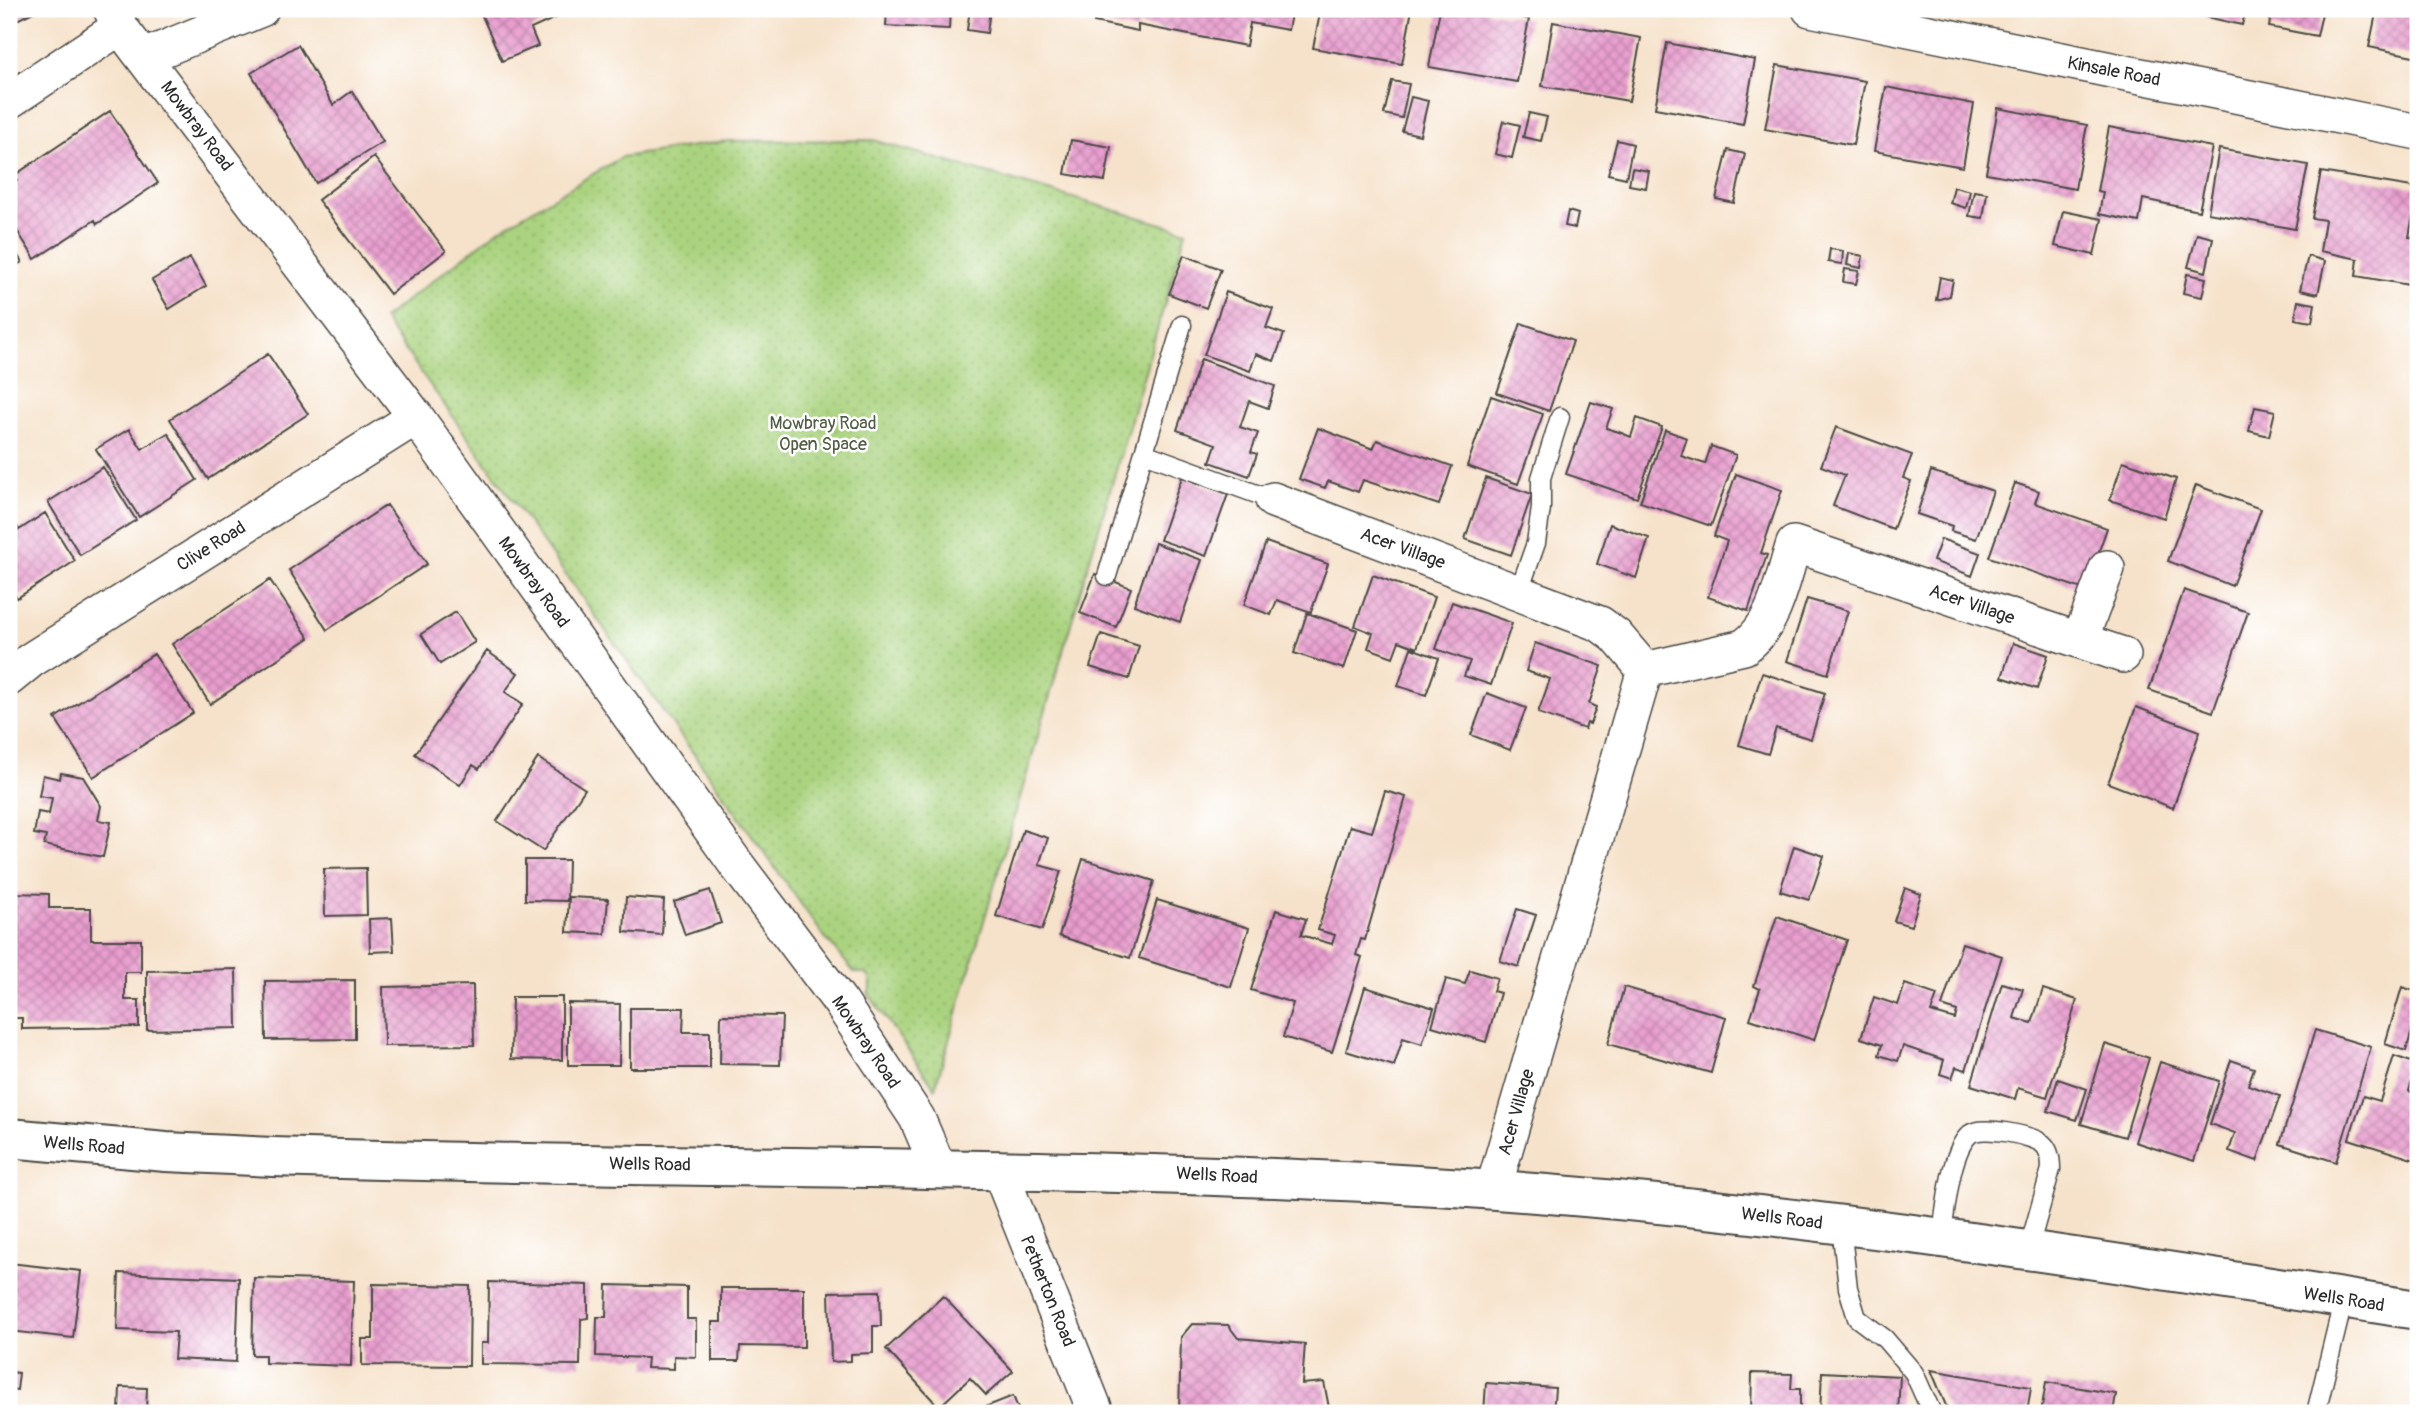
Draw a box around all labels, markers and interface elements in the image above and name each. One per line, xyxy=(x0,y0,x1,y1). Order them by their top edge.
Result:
street label: Kinsale Road xyxy=(2065,51,2162,92)
street label: Mowbray Road xyxy=(155,77,238,176)
park label: Mowbray Road Open Space xyxy=(769,412,877,456)
street label: Clive Road xyxy=(172,516,250,577)
street label: Acer Village xyxy=(1357,522,1449,575)
street label: Mowbray Road xyxy=(493,532,574,632)
street label: Acer Village xyxy=(1926,579,2018,630)
street label: Mowbray Road xyxy=(826,991,905,1093)
street label: Acer Village xyxy=(1493,1066,1540,1158)
street label: Wells Road xyxy=(42,1130,126,1161)
street label: Wells Road xyxy=(609,1152,691,1177)
street label: Wells Road xyxy=(1175,1162,1259,1189)
street label: Wells Road xyxy=(1740,1202,1824,1235)
street label: Petherton Road xyxy=(1015,1232,1080,1350)
street label: Wells Road xyxy=(2302,1282,2386,1317)

